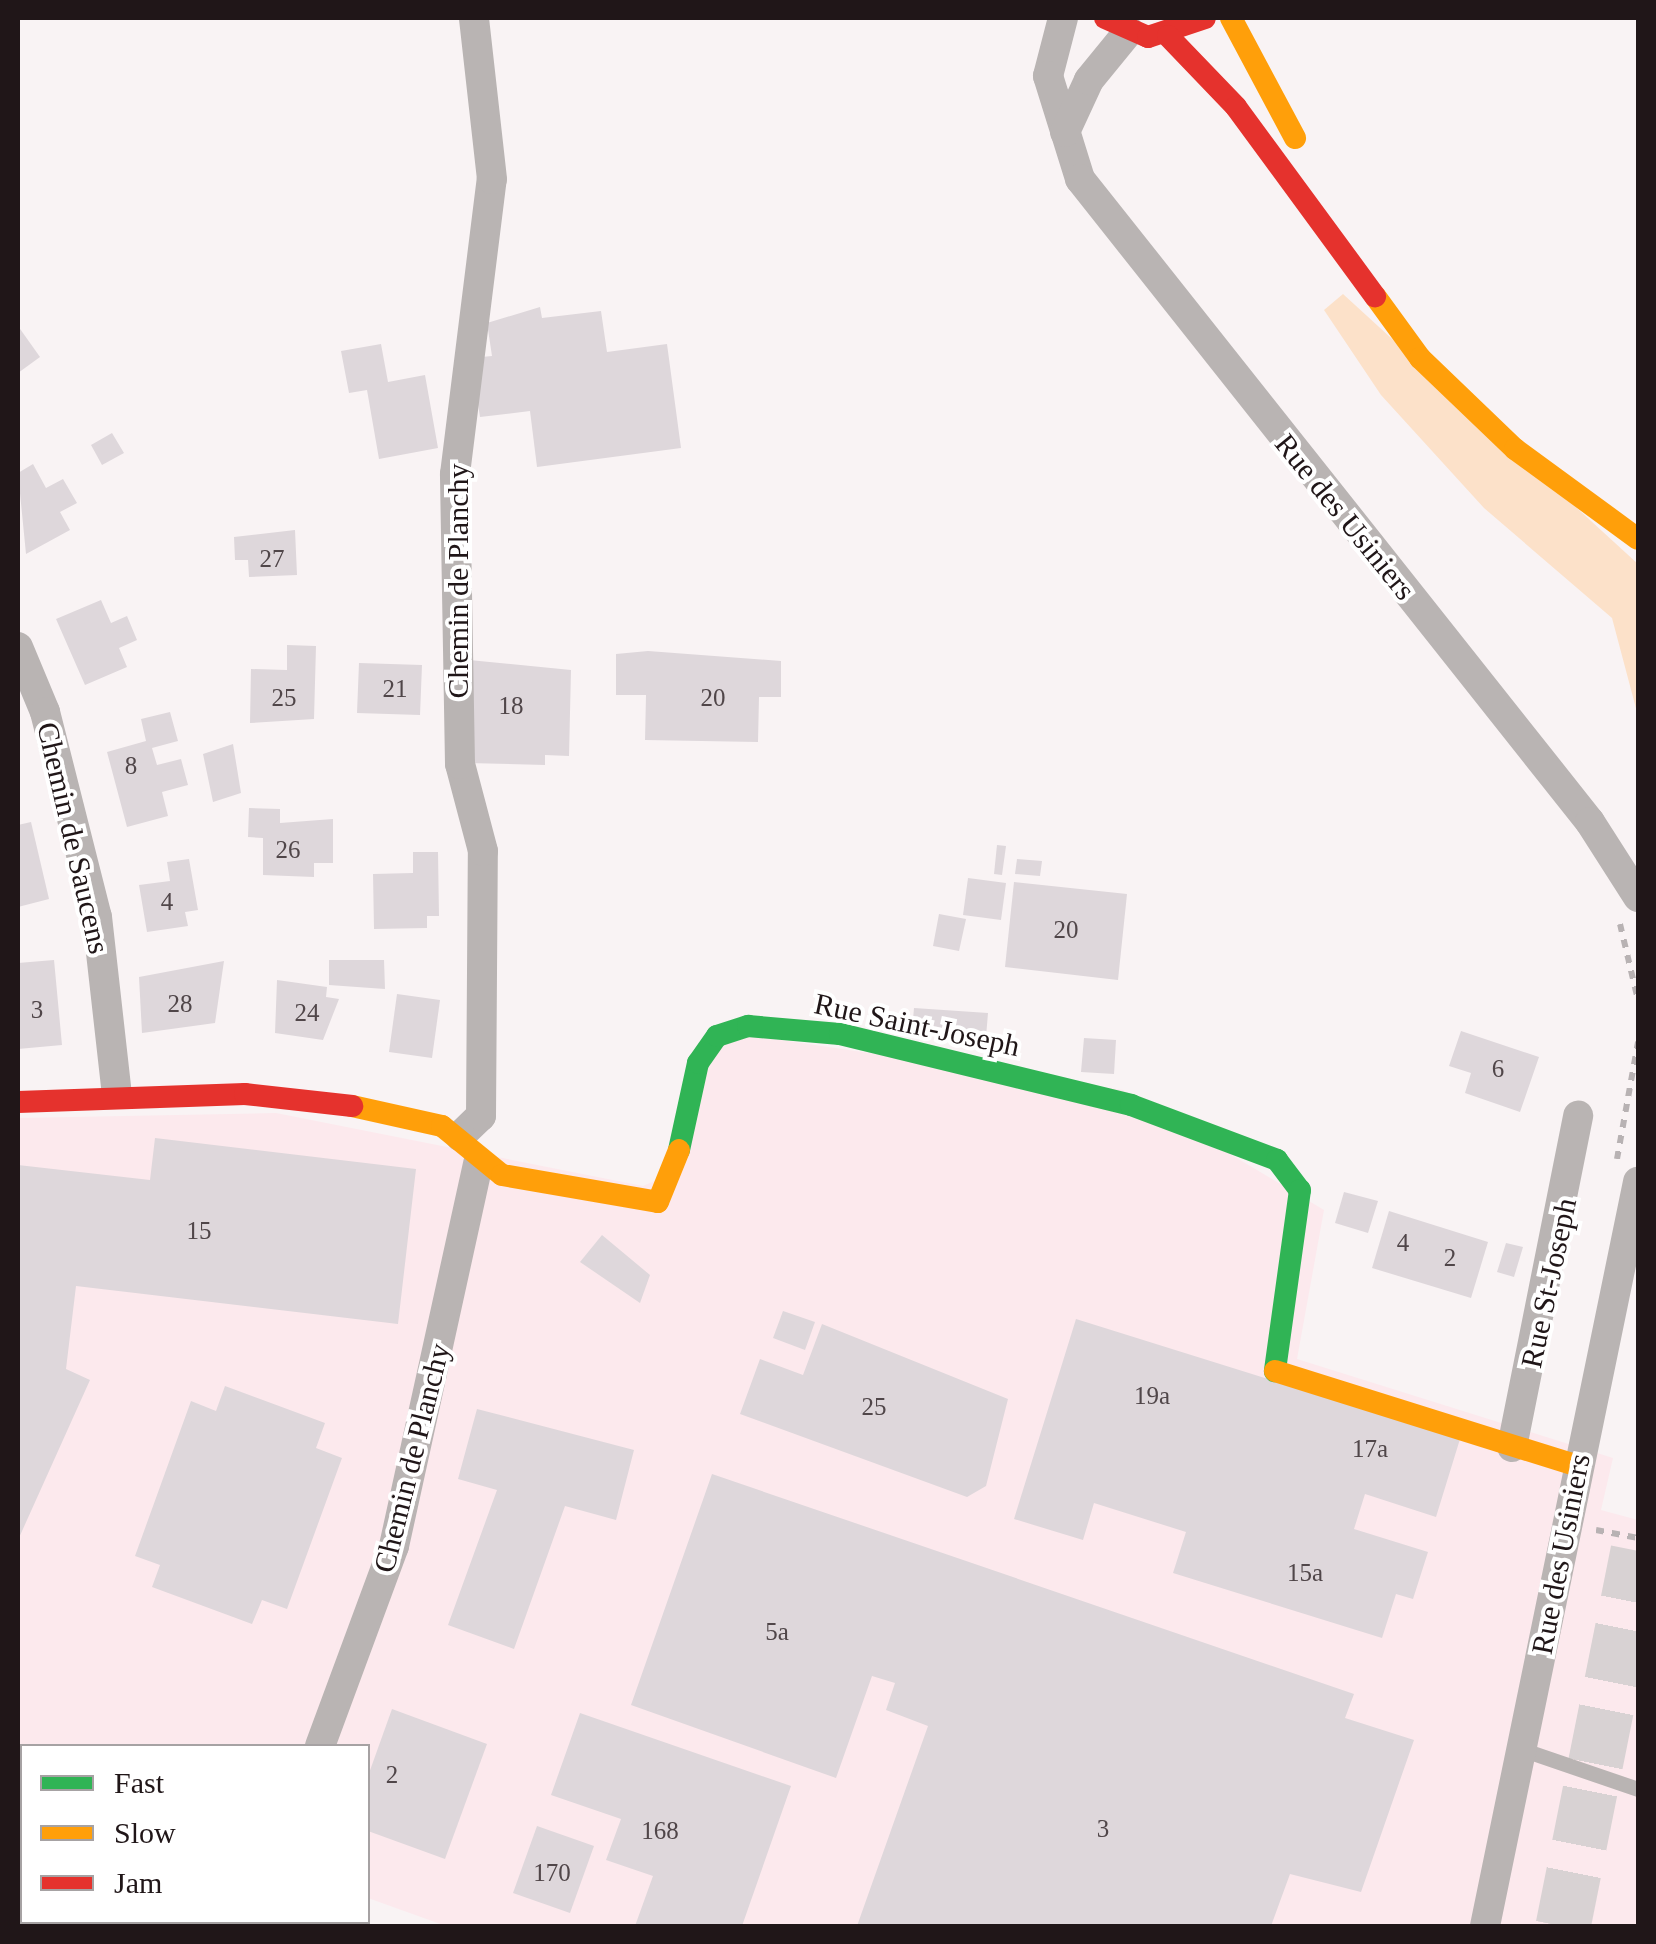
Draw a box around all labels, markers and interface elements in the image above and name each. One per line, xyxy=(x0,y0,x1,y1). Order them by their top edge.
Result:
street label: Rue des Usiniers xyxy=(1267,427,1423,607)
street label: Chemin de Planchy xyxy=(440,464,476,698)
house number: 27 xyxy=(260,544,284,574)
house number: 21 xyxy=(382,674,408,704)
house number: 25 xyxy=(272,683,296,713)
house number: 20 xyxy=(700,683,726,713)
house number: 18 xyxy=(498,691,524,721)
street label: Chemin de Saucens xyxy=(29,719,117,957)
house number: 8 xyxy=(125,751,137,781)
house number: 26 xyxy=(276,835,300,865)
house number: 4 xyxy=(161,887,173,917)
house number: 20 xyxy=(1054,915,1078,945)
street label: Rue Saint-Joseph xyxy=(811,986,1023,1064)
house number: 28 xyxy=(168,989,192,1019)
house number: 3 xyxy=(31,995,43,1025)
house number: 24 xyxy=(294,998,320,1028)
house number: 6 xyxy=(1492,1054,1504,1084)
street label: Rue St-Joseph xyxy=(1513,1195,1585,1371)
house number: 15 xyxy=(186,1216,212,1246)
house number: 4 xyxy=(1397,1228,1409,1258)
house number: 2 xyxy=(1444,1243,1456,1273)
street label: Chemin de Planchy xyxy=(366,1340,458,1576)
house number: 19a xyxy=(1134,1381,1170,1411)
house number: 25 xyxy=(862,1392,886,1422)
house number: 17a xyxy=(1352,1434,1388,1464)
street label: Rue des Usiniers xyxy=(1524,1451,1598,1657)
house number: 15a xyxy=(1287,1558,1323,1588)
house number: 5a xyxy=(765,1617,789,1647)
legend xyxy=(20,1744,370,1924)
house number: 2 xyxy=(386,1760,398,1790)
text: Fast xyxy=(114,1766,164,1799)
house number: 3 xyxy=(1097,1814,1109,1844)
text: Slow xyxy=(114,1816,176,1849)
house number: 168 xyxy=(641,1816,679,1846)
house number: 170 xyxy=(533,1858,571,1888)
text: Jam xyxy=(114,1866,162,1899)

